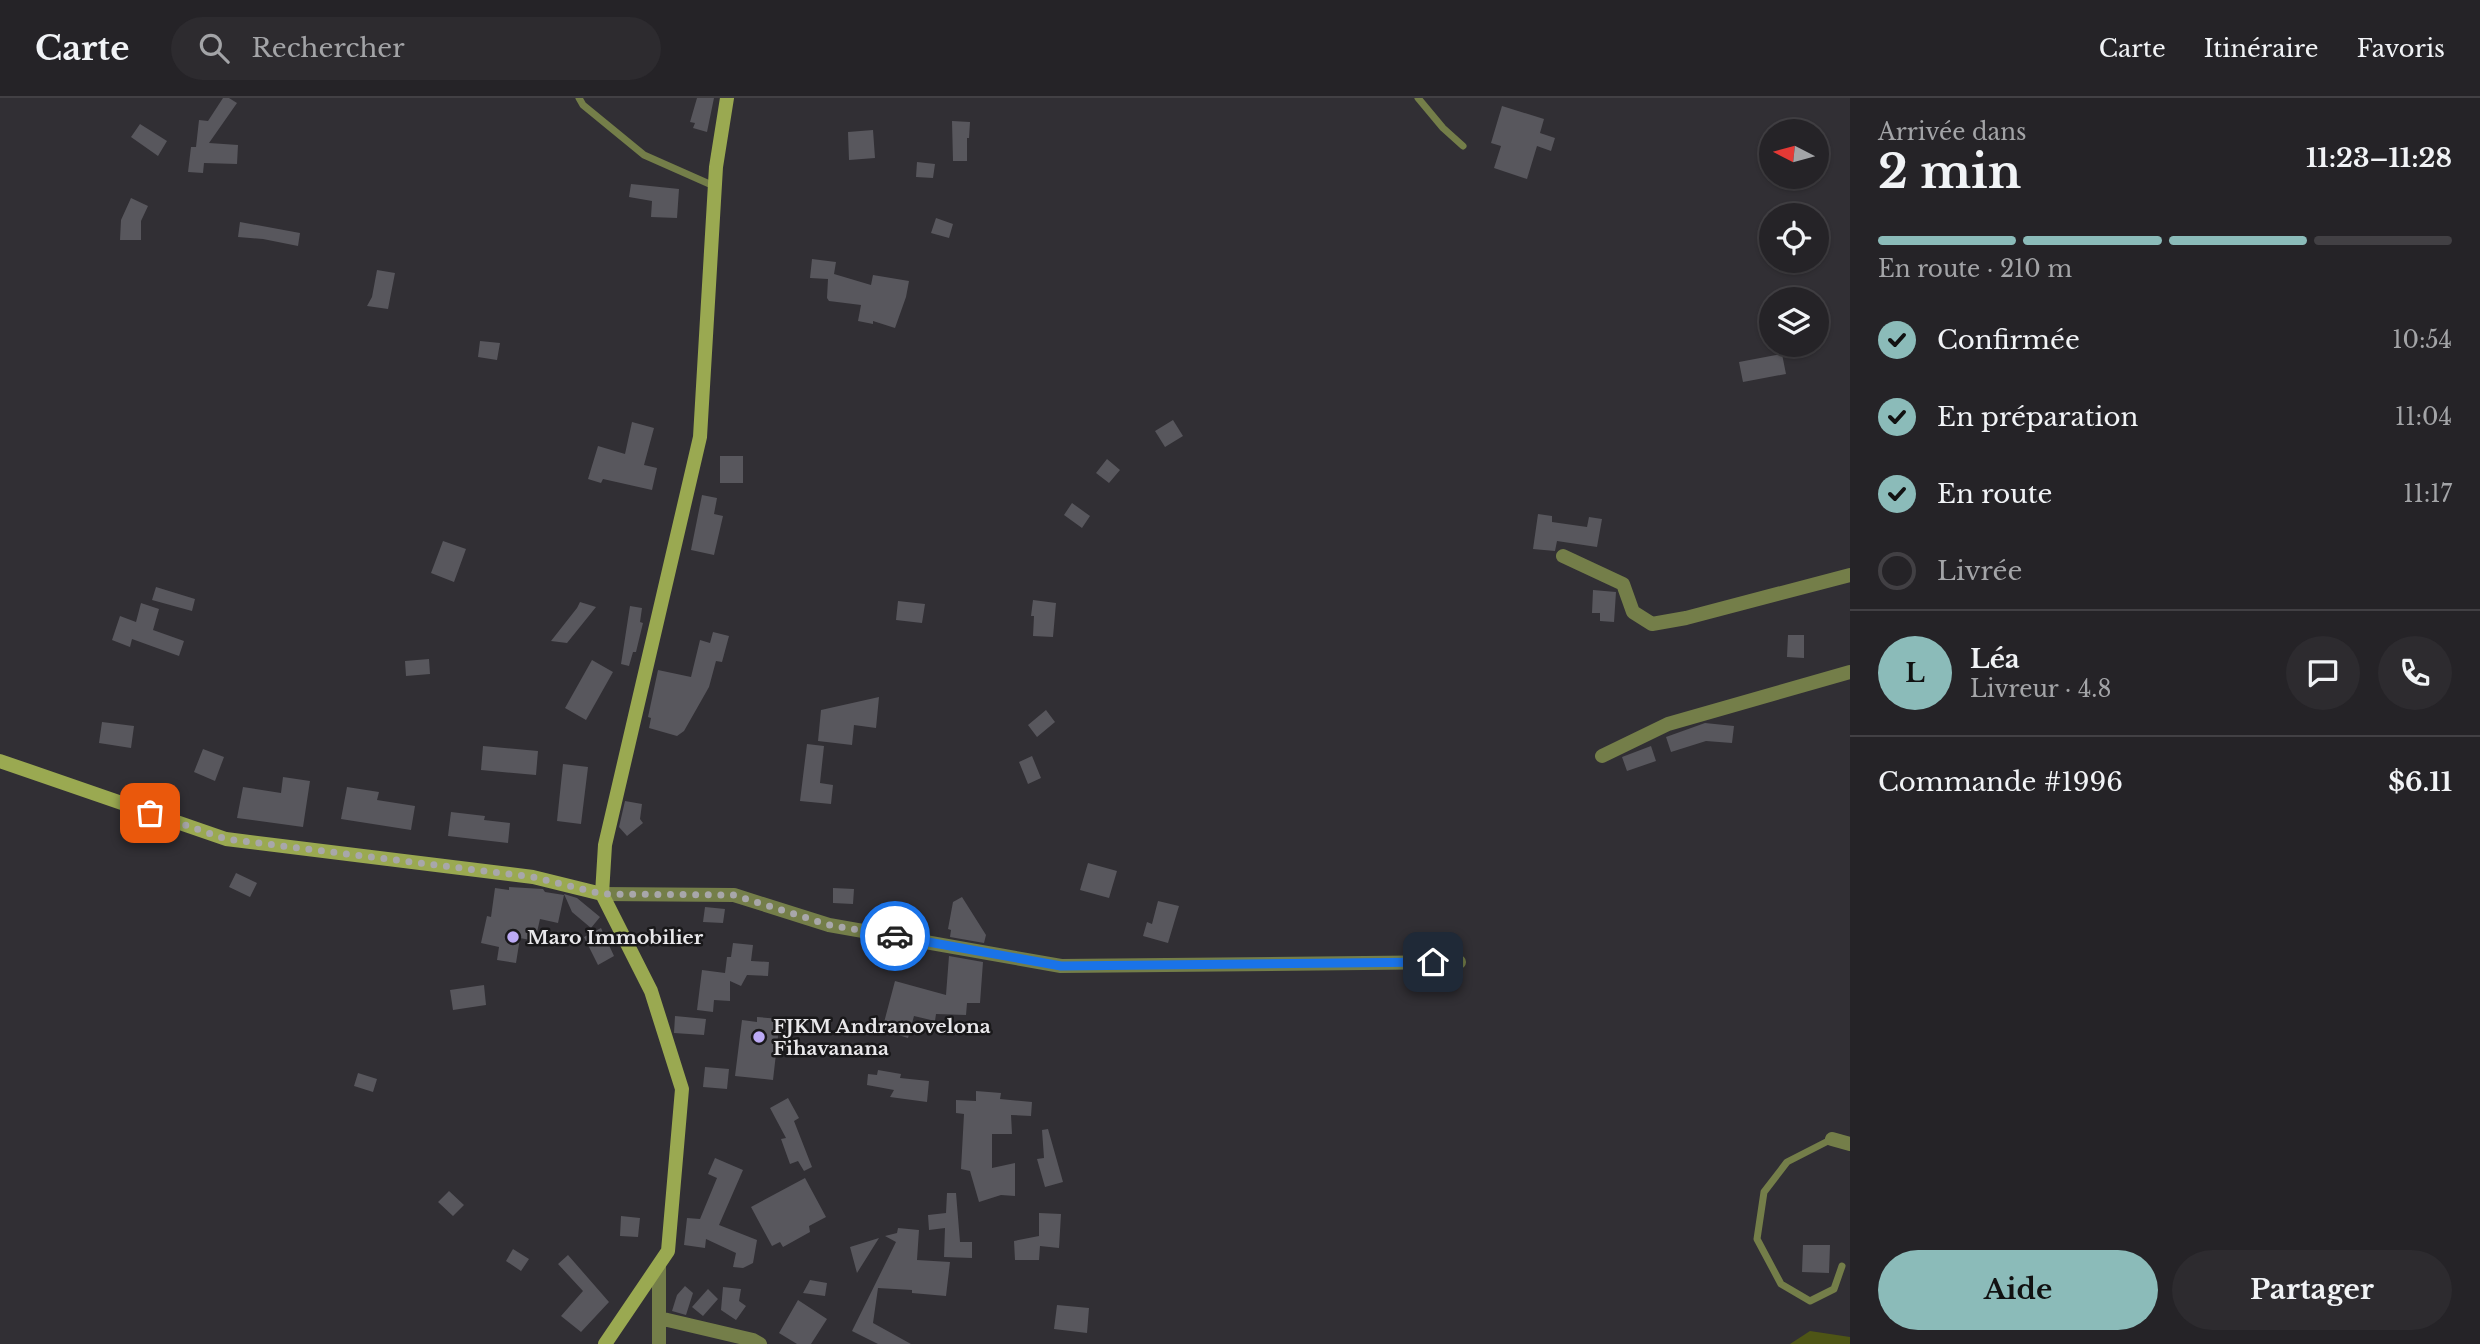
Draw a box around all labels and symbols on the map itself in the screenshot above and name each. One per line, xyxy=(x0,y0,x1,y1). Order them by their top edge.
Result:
north arrow xyxy=(1759,119,1829,189)
pin xyxy=(120,783,180,843)
courier xyxy=(860,901,930,971)
place label: Maro Immobilier xyxy=(527,926,704,949)
marker: Maro Immobilier xyxy=(505,929,521,945)
pin xyxy=(1403,932,1463,992)
place label: FJKM Andranovelona Fihavanana xyxy=(773,1015,991,1060)
marker: FJKM Andranovelona Fihavanana xyxy=(751,1029,767,1045)

